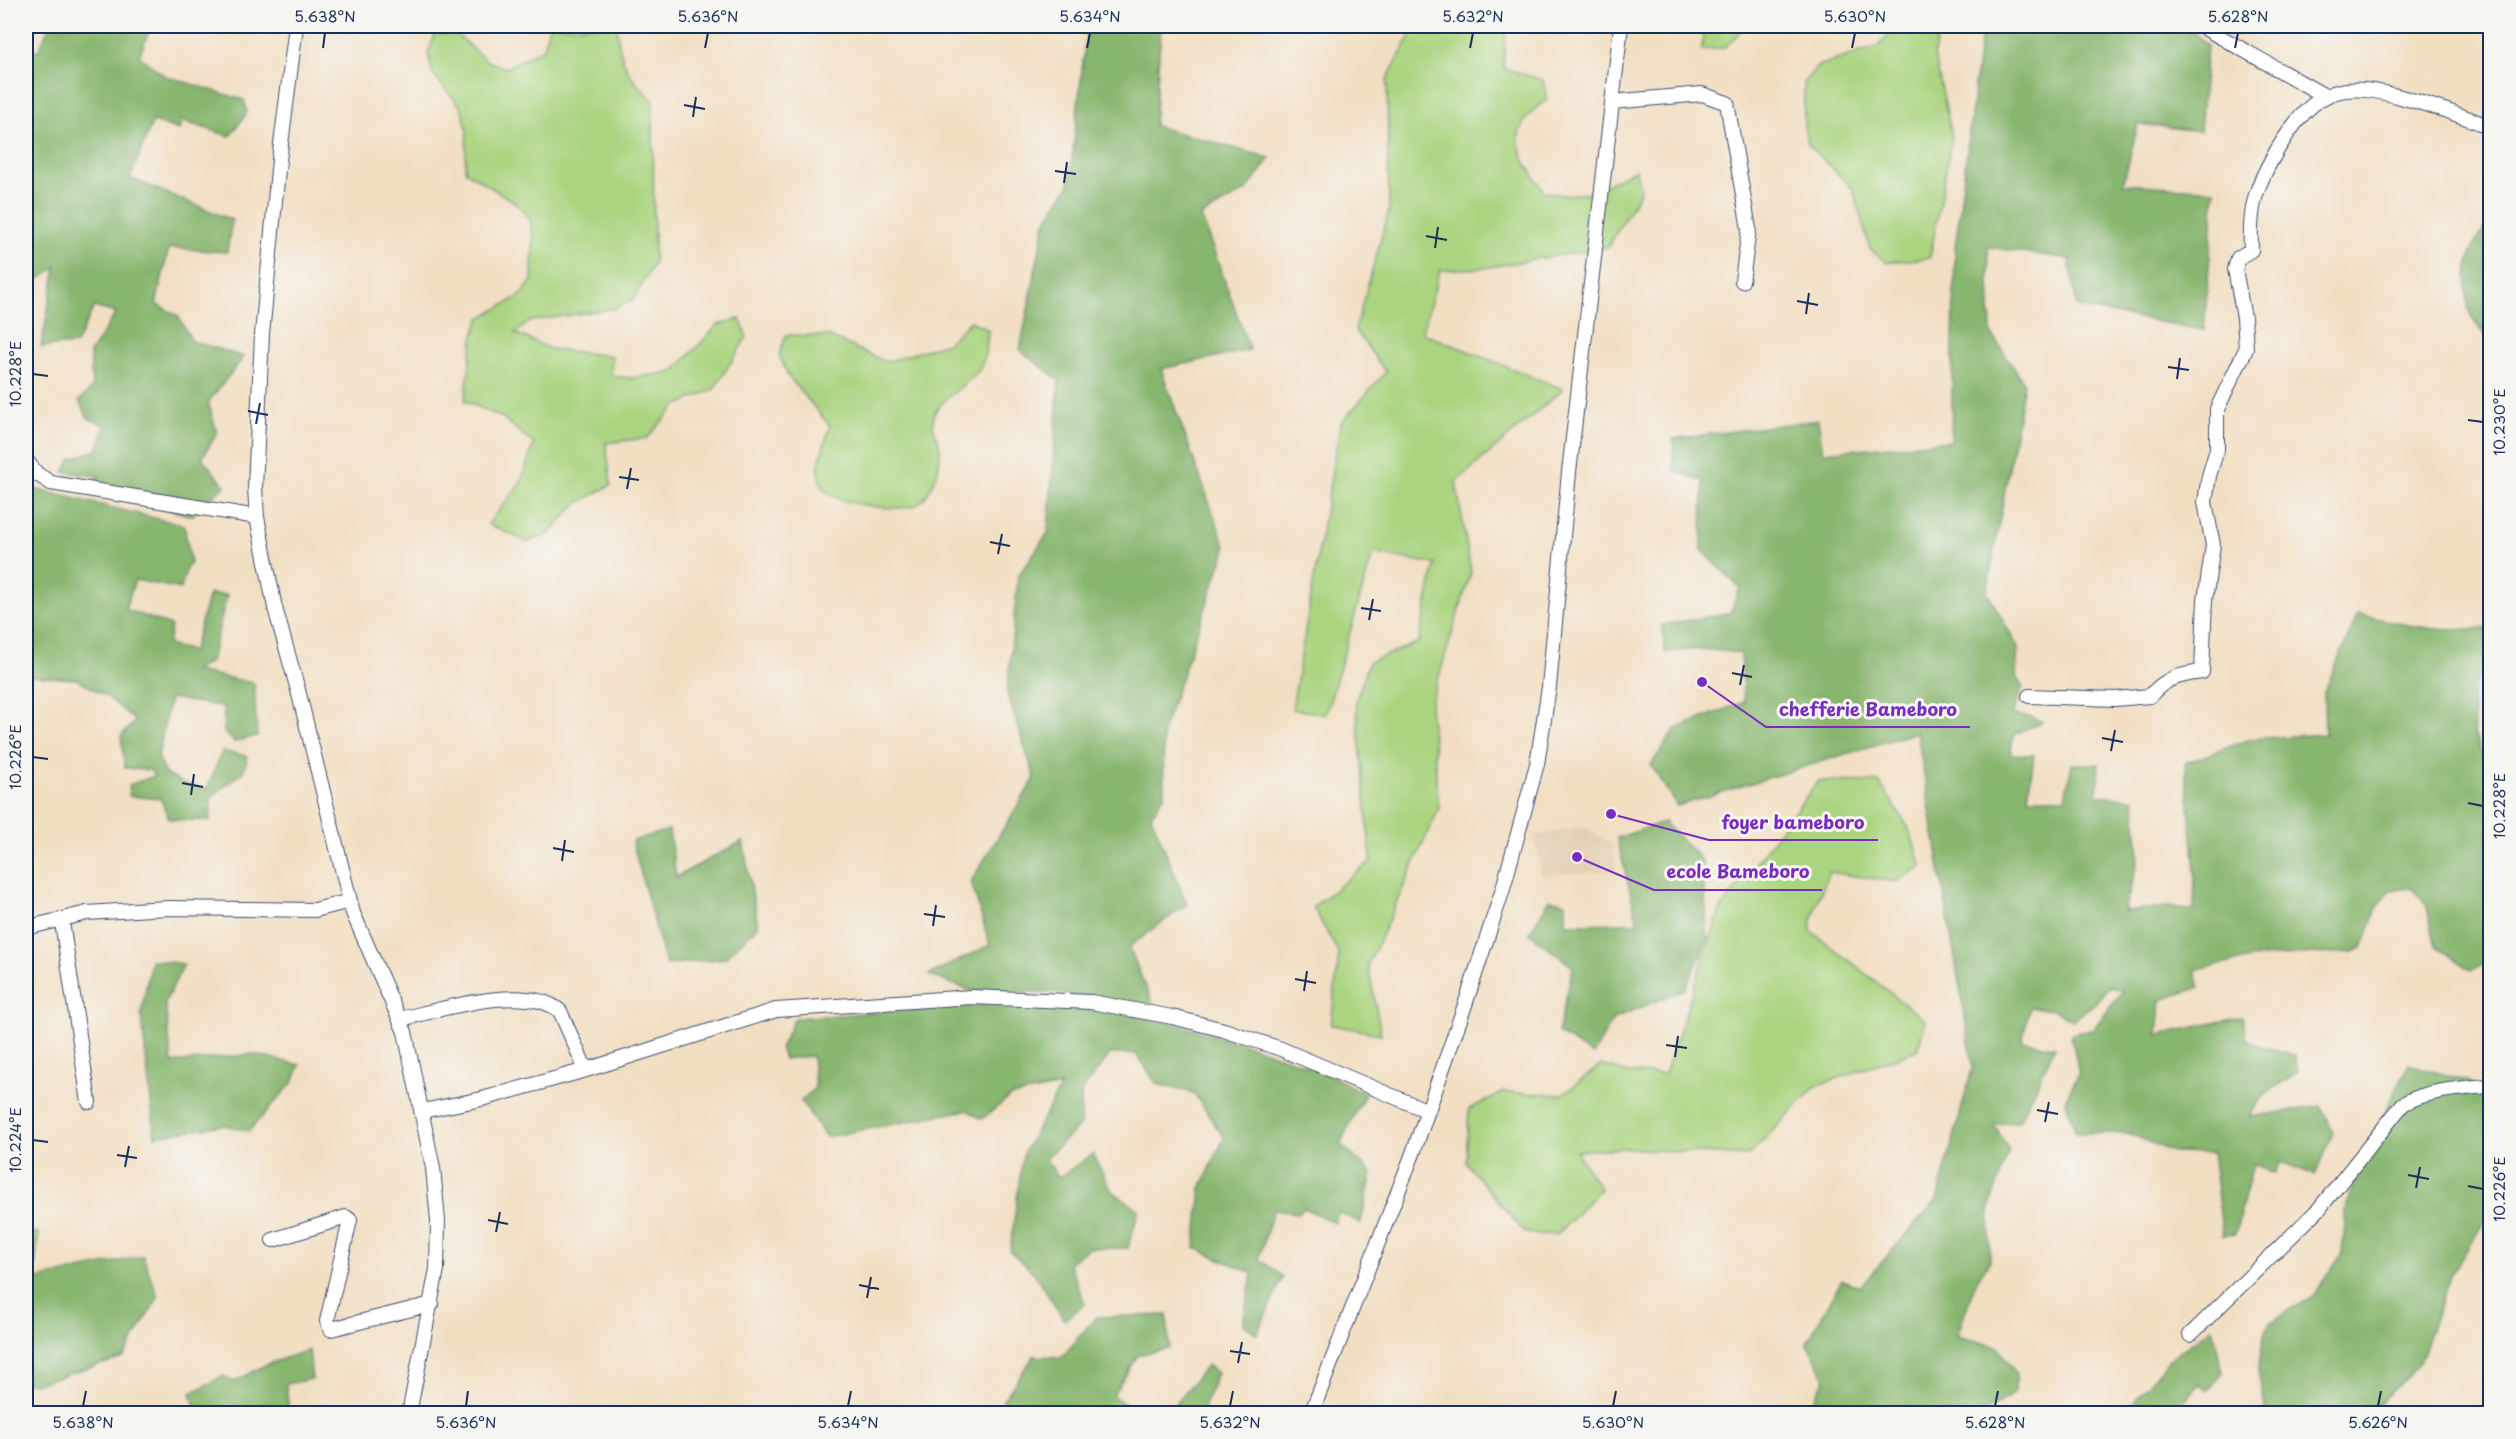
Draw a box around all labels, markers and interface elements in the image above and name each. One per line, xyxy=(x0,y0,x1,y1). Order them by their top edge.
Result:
text: 5.638°N xyxy=(294,4,356,27)
text: 5.636°N xyxy=(678,4,738,27)
text: 5.634°N xyxy=(1059,4,1121,27)
text: 5.632°N xyxy=(1442,4,1504,27)
text: 5.630°N xyxy=(1824,4,1886,27)
text: 5.628°N xyxy=(2208,4,2268,27)
text: 10.228°E xyxy=(3,341,26,407)
text: 10.230°E xyxy=(2487,388,2510,456)
callout: chefferie Bameboro xyxy=(1766,691,1970,727)
text: chefferie Bameboro xyxy=(1779,695,1957,722)
text: 10.226°E xyxy=(3,724,26,790)
text: 10.228°E xyxy=(2487,773,2510,839)
callout: foyer bameboro xyxy=(1709,804,1878,840)
text: foyer bameboro xyxy=(1722,808,1865,835)
callout: ecole Bameboro xyxy=(1654,854,1822,890)
text: ecole Bameboro xyxy=(1666,857,1810,884)
text: 10.224°E xyxy=(3,1107,26,1173)
text: 10.226°E xyxy=(2487,1156,2510,1222)
text: 5.638°N xyxy=(52,1410,114,1433)
text: 5.636°N xyxy=(436,1410,496,1433)
text: 5.634°N xyxy=(817,1410,879,1433)
text: 5.632°N xyxy=(1199,1410,1261,1433)
text: 5.630°N xyxy=(1582,1410,1644,1433)
text: 5.628°N xyxy=(1965,1410,2025,1433)
text: 5.626°N xyxy=(2348,1410,2408,1433)

